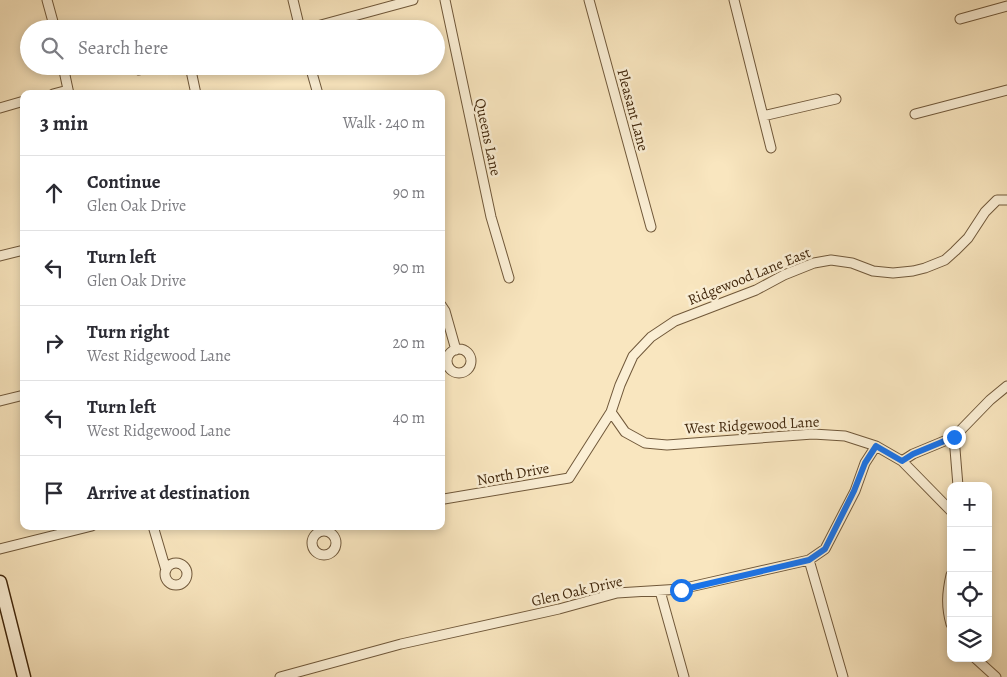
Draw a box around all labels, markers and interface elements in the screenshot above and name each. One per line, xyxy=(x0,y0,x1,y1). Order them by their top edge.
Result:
search box xyxy=(20,20,445,75)
icon: search xyxy=(38,34,66,62)
text: Search here xyxy=(78,35,168,61)
street label: Pleasant Lane xyxy=(612,67,654,154)
street label: Queens Lane xyxy=(470,96,506,178)
text: 3 min xyxy=(40,109,88,137)
text: Walk · 240 m xyxy=(343,112,425,134)
text: Continue xyxy=(87,169,161,195)
icon: ahead xyxy=(40,179,68,207)
text: 90 m xyxy=(393,182,425,204)
text: Glen Oak Drive xyxy=(87,195,186,217)
street label: Ridgewood Lane East xyxy=(685,242,813,310)
text: Turn left xyxy=(87,244,156,270)
icon: left xyxy=(40,254,68,282)
text: 90 m xyxy=(393,257,425,279)
text: Glen Oak Drive xyxy=(87,270,186,292)
text: Turn right xyxy=(87,319,169,345)
icon: right xyxy=(40,329,68,357)
text: 20 m xyxy=(392,332,425,354)
text: West Ridgewood Lane xyxy=(87,345,231,367)
text: Turn left xyxy=(87,394,156,420)
icon: left xyxy=(40,404,68,432)
text: 40 m xyxy=(393,407,425,429)
street label: West Ridgewood Lane xyxy=(683,411,820,439)
text: West Ridgewood Lane xyxy=(87,420,231,442)
route end xyxy=(943,426,966,449)
street label: North Drive xyxy=(475,458,551,490)
icon: arrive xyxy=(40,479,68,507)
text: Arrive at destination xyxy=(87,480,250,506)
map controls xyxy=(947,482,992,662)
button: + xyxy=(947,482,992,527)
button: − xyxy=(947,527,992,572)
street label: Glen Oak Drive xyxy=(529,571,625,611)
button: locate xyxy=(947,572,992,617)
route start xyxy=(670,579,693,602)
button: layers xyxy=(947,617,992,662)

